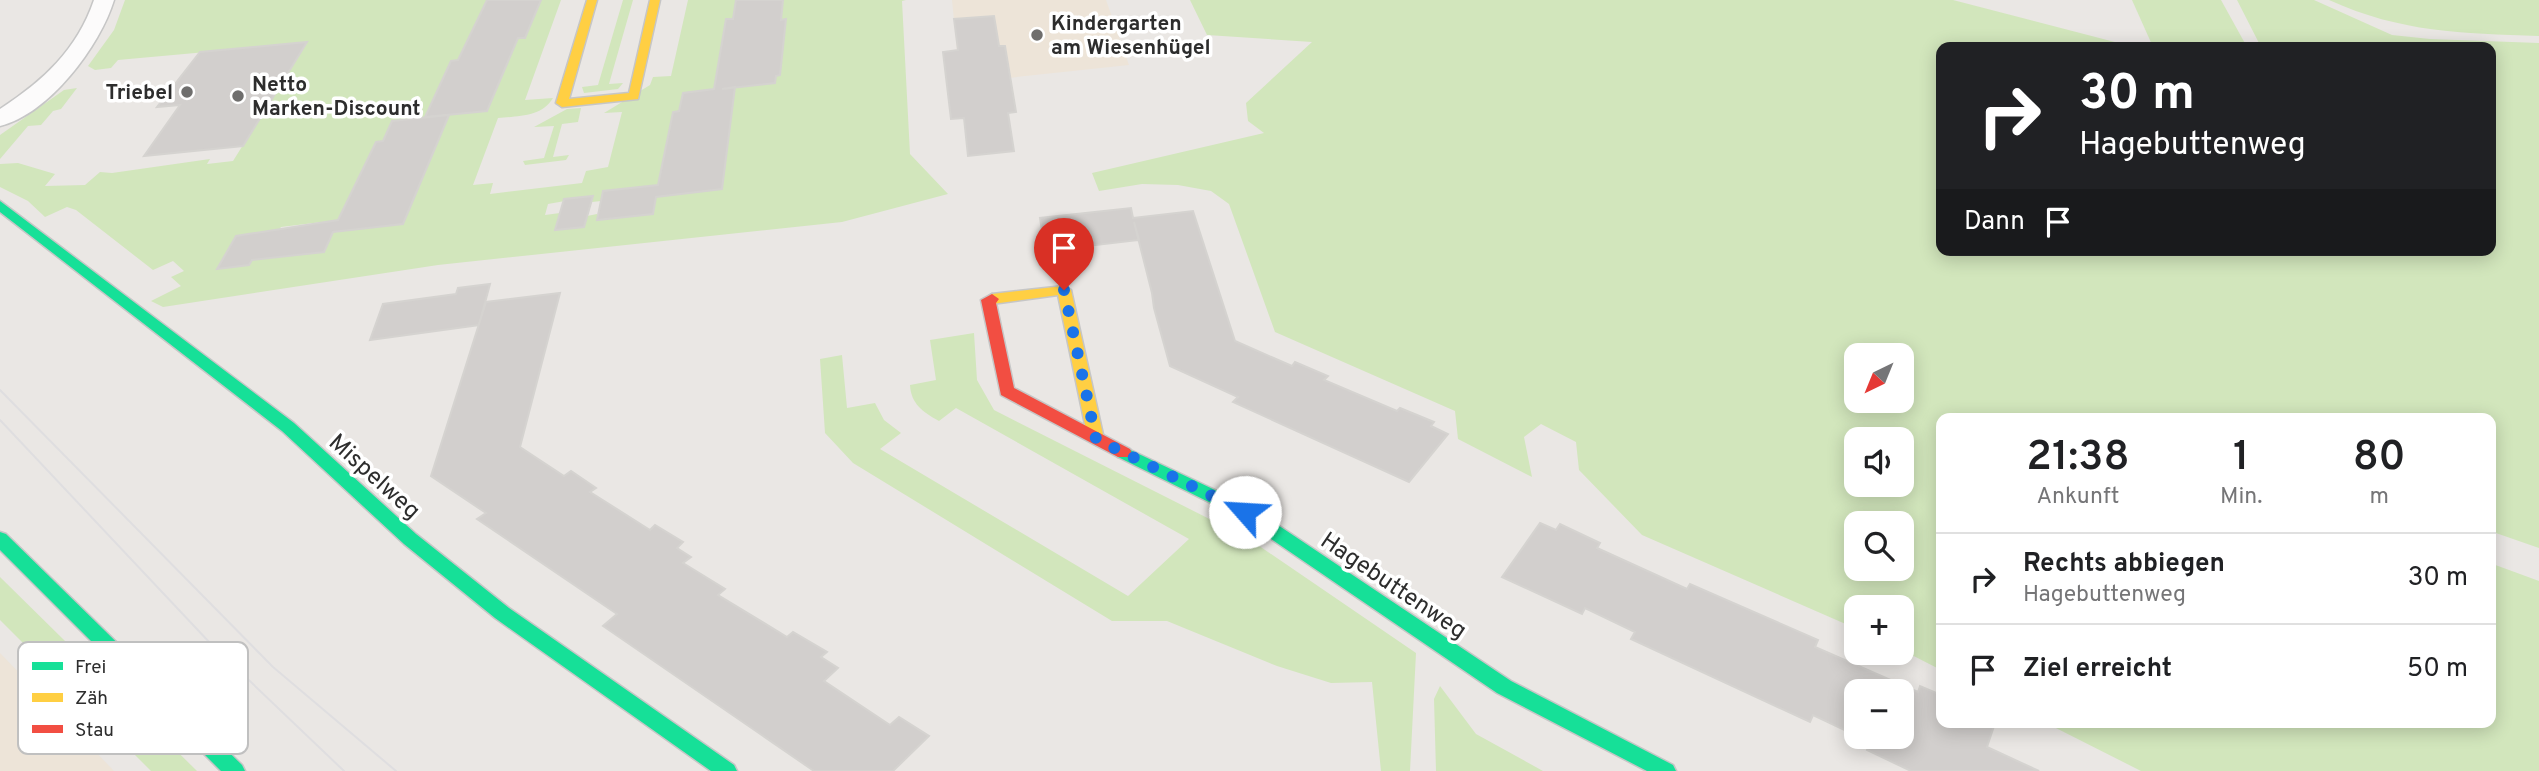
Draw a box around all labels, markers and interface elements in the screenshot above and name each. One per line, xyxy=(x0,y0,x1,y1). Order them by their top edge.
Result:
place label: Kindergarten am Wiesenhügel xyxy=(1051,11,1211,62)
marker: Kindergarten am Wiesenhügel xyxy=(1029,27,1045,43)
text: 30 m xyxy=(2079,65,2195,127)
icon: right xyxy=(1964,70,2055,161)
place label: Netto Marken-Discount xyxy=(252,72,421,123)
place label: Triebel xyxy=(105,80,173,107)
marker: Triebel xyxy=(179,84,195,100)
marker: Netto Marken-Discount xyxy=(230,88,246,104)
text: Hagebuttenweg xyxy=(2079,126,2306,166)
icon: arrive xyxy=(2039,203,2077,241)
text: Dann xyxy=(1964,206,2025,239)
pin xyxy=(1034,218,1094,290)
icon: arrive xyxy=(1045,229,1083,267)
north arrow xyxy=(1844,343,1914,413)
map controls xyxy=(1844,343,1914,749)
button: sound xyxy=(1844,427,1914,497)
street label: Mispelweg xyxy=(321,428,426,527)
text: 21:38 xyxy=(2026,432,2130,485)
text: 1 xyxy=(2233,432,2249,485)
text: 80 xyxy=(2353,432,2406,485)
position arrow xyxy=(1208,475,1282,549)
text: Ankunft xyxy=(2036,483,2119,512)
text: Min. xyxy=(2220,483,2263,512)
text: m xyxy=(2369,483,2389,512)
button: search xyxy=(1844,511,1914,581)
street label: Hagebuttenweg xyxy=(1314,527,1472,647)
text: Rechts abbiegen xyxy=(2023,548,2225,581)
icon: right xyxy=(1964,560,2002,598)
text: 30 m xyxy=(2408,562,2468,595)
text: Hagebuttenweg xyxy=(2023,581,2186,610)
button: + xyxy=(1844,595,1914,665)
legend xyxy=(18,642,248,754)
icon: arrive xyxy=(1964,651,2002,689)
text: Ziel erreicht xyxy=(2023,653,2172,686)
text: 50 m xyxy=(2407,653,2468,686)
text: Frei xyxy=(75,656,106,680)
button: − xyxy=(1844,679,1914,749)
text: Zäh xyxy=(75,687,108,711)
text: Stau xyxy=(75,719,114,743)

